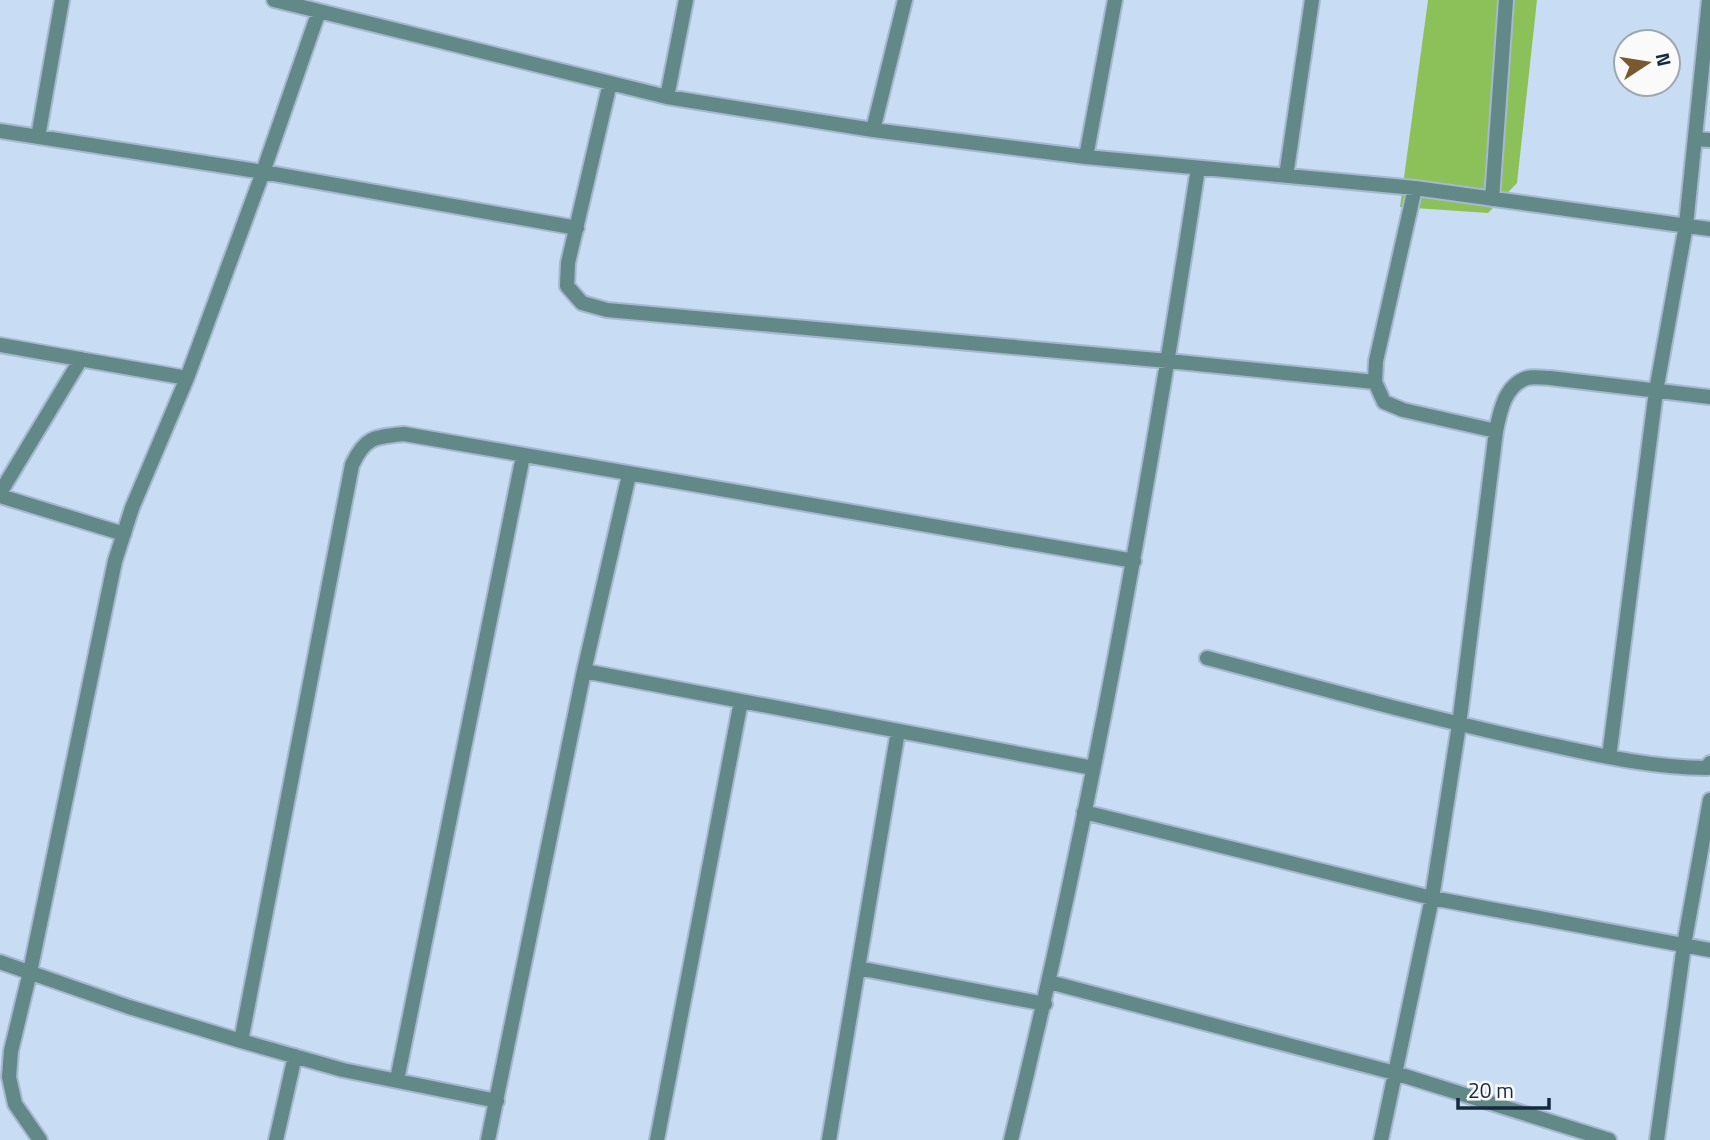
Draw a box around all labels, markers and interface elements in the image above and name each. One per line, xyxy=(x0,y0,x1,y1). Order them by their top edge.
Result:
north arrow xyxy=(1612,28,1682,98)
text: N xyxy=(1649,50,1680,69)
scale bar xyxy=(1458,1066,1549,1110)
text: 20 m xyxy=(1468,1074,1514,1106)

